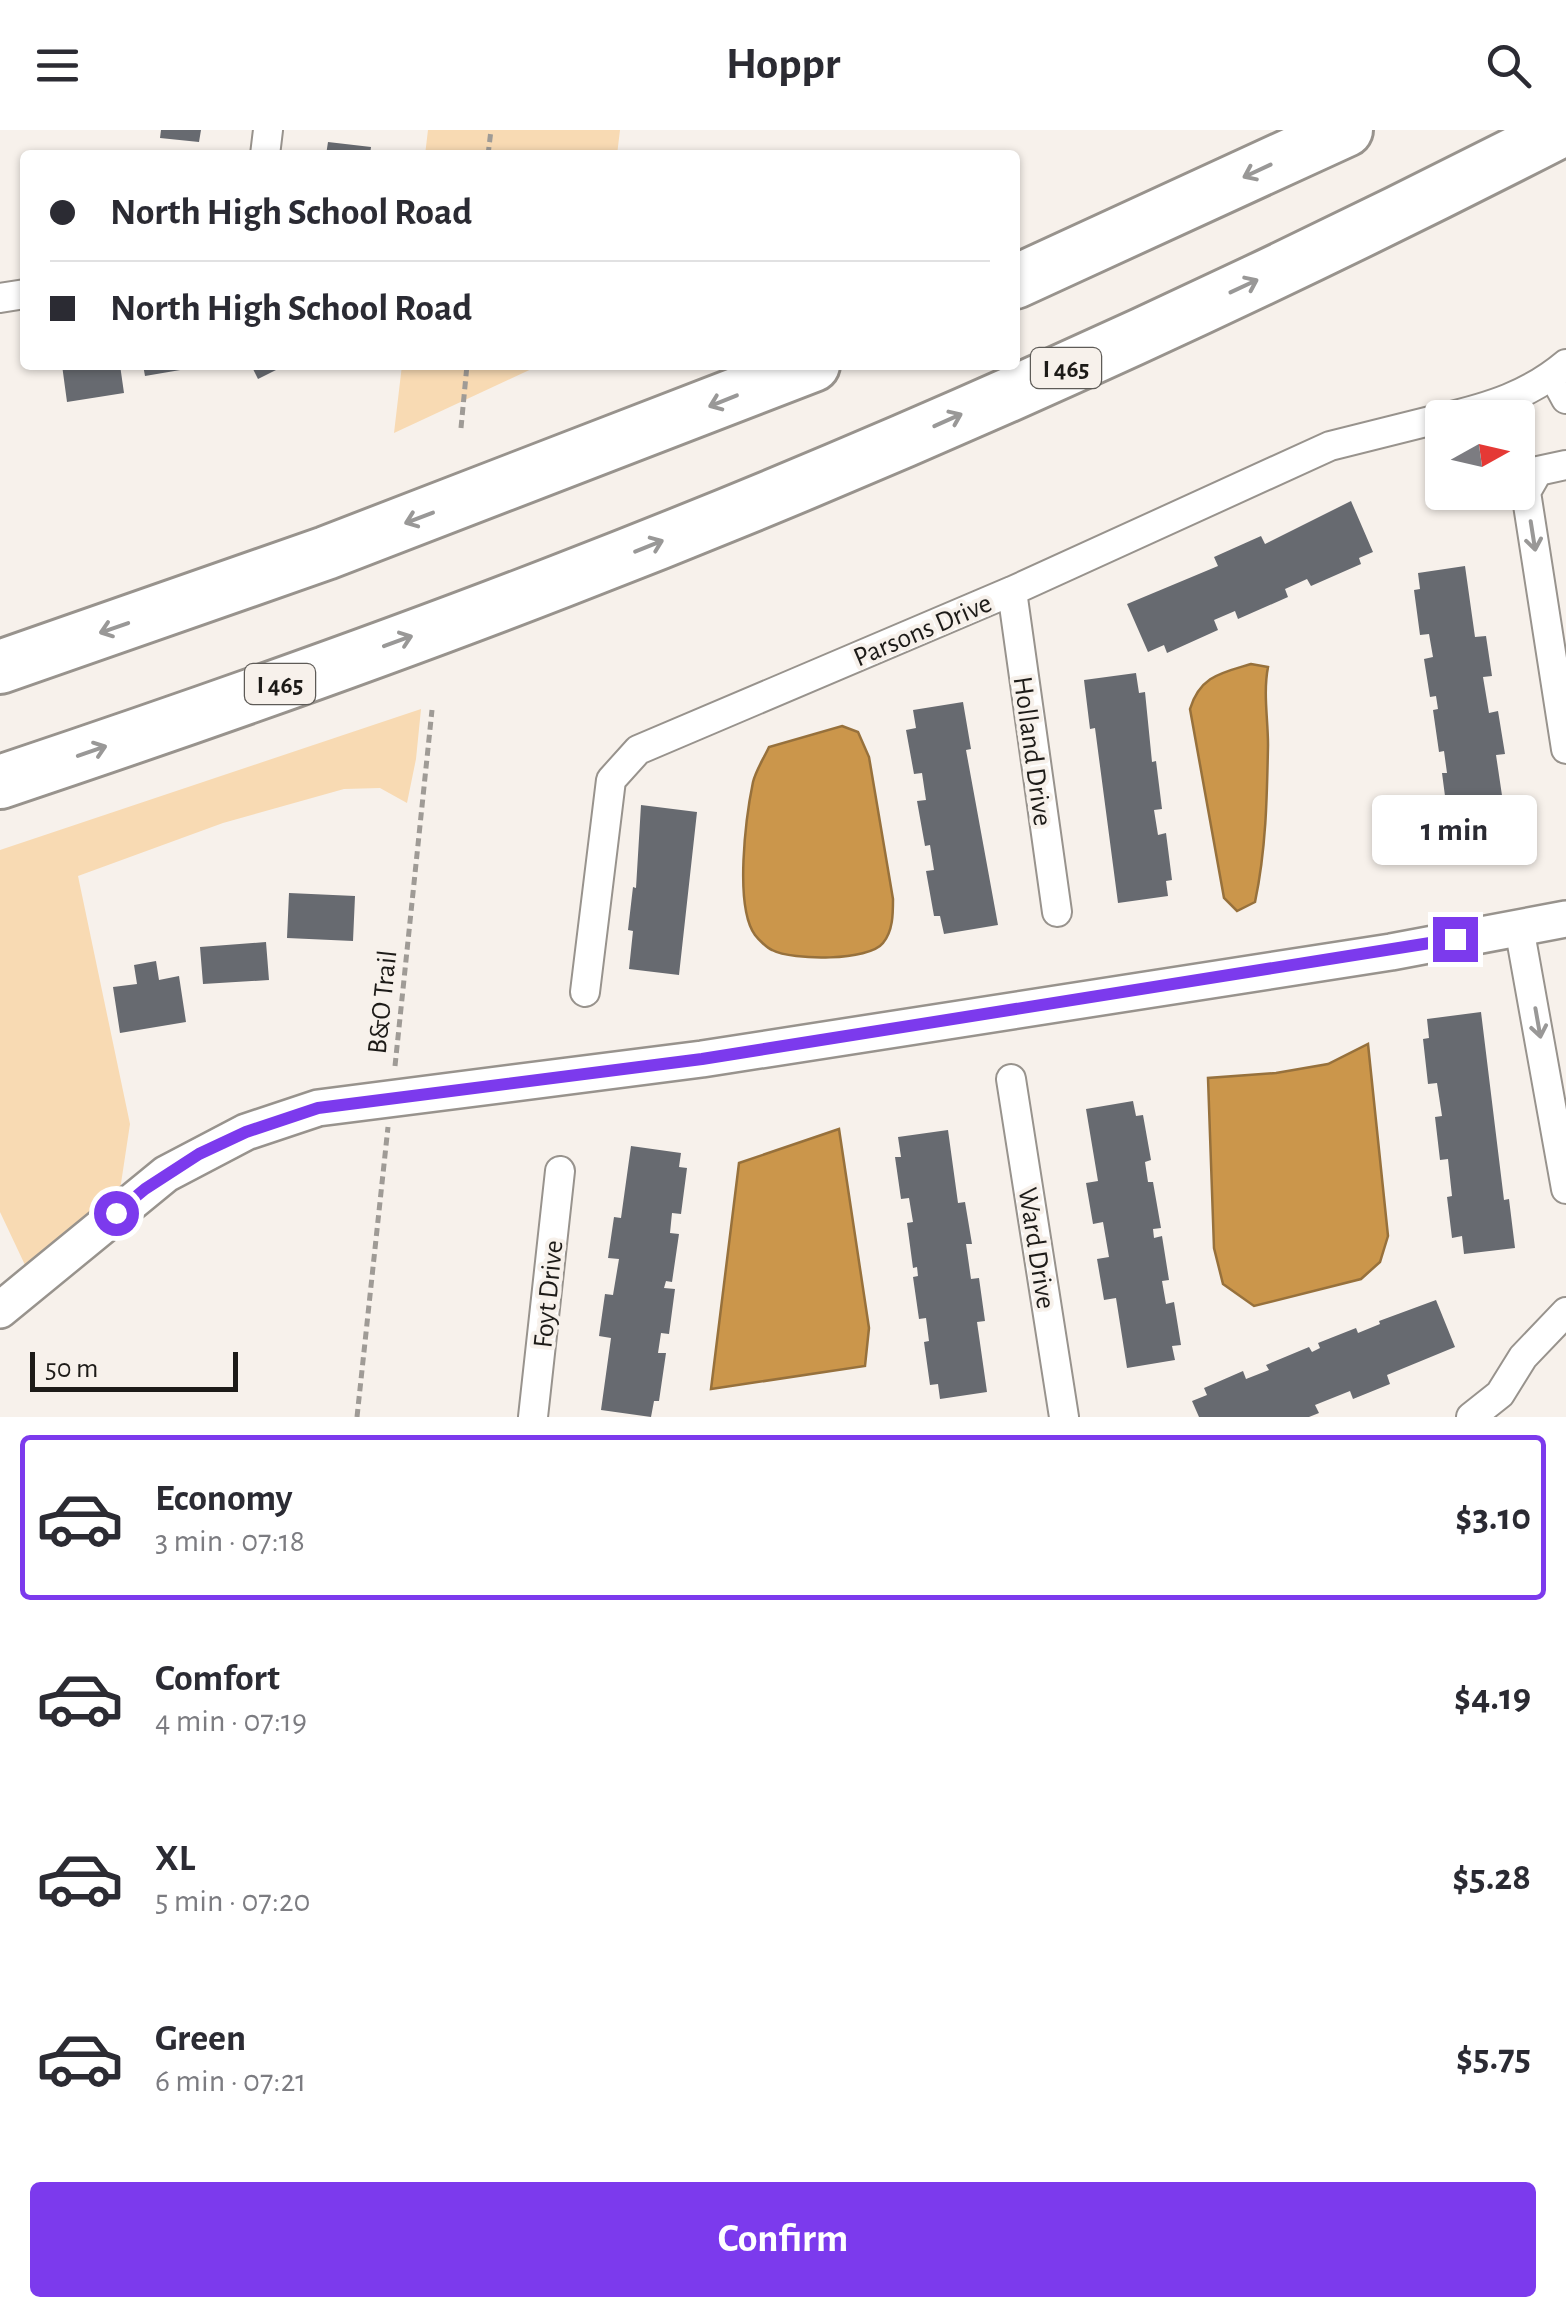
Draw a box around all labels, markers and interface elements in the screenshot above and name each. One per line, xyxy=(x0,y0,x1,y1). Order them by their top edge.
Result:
icon: menu xyxy=(30,38,85,93)
icon: search xyxy=(1481,38,1536,93)
text: Hoppr xyxy=(726,42,840,87)
one-way arrow xyxy=(1243,162,1273,181)
text: North High School Road xyxy=(110,194,472,232)
one-way arrow xyxy=(1228,276,1259,294)
text: North High School Road xyxy=(110,290,472,328)
road number: I 465 xyxy=(1031,348,1101,388)
one-way arrow xyxy=(708,393,738,411)
north arrow xyxy=(1425,400,1535,510)
map controls xyxy=(1425,400,1535,510)
one-way arrow xyxy=(932,410,963,428)
one-way arrow xyxy=(405,511,435,529)
one-way arrow xyxy=(1525,520,1543,552)
one-way arrow xyxy=(633,536,664,554)
street label: Parsons Drive xyxy=(850,589,996,672)
one-way arrow xyxy=(98,621,130,639)
one-way arrow xyxy=(382,631,413,649)
road number: I 465 xyxy=(245,664,315,704)
street label: Holland Drive xyxy=(1008,675,1056,828)
one-way arrow xyxy=(76,741,108,759)
callout: 1 min xyxy=(1372,794,1538,864)
text: 1 min xyxy=(1421,814,1488,846)
route end xyxy=(1433,917,1478,962)
street label: B&O Trail xyxy=(364,949,402,1055)
one-way arrow xyxy=(1529,1006,1548,1038)
street label: Ward Drive xyxy=(1013,1186,1059,1311)
route start xyxy=(94,1191,139,1236)
street label: Foyt Drive xyxy=(529,1239,569,1350)
scale bar xyxy=(30,1347,238,1392)
text: 50 m xyxy=(45,1355,99,1383)
icon: car xyxy=(35,1473,125,1563)
text: Economy xyxy=(155,1480,293,1518)
text: $3.10 xyxy=(1455,1499,1531,1537)
text: 3 min · 07:18 xyxy=(155,1525,305,1557)
icon: car xyxy=(35,1653,125,1743)
text: Comfort xyxy=(155,1660,280,1698)
text: $4.19 xyxy=(1454,1679,1531,1717)
text: 4 min · 07:19 xyxy=(155,1705,307,1737)
icon: car xyxy=(35,1833,125,1923)
text: XL xyxy=(155,1840,195,1878)
text: $5.28 xyxy=(1452,1859,1531,1897)
text: 5 min · 07:20 xyxy=(155,1885,310,1917)
icon: car xyxy=(35,2013,125,2103)
text: Green xyxy=(155,2020,246,2058)
text: $5.75 xyxy=(1456,2039,1531,2077)
text: 6 min · 07:21 xyxy=(155,2065,306,2097)
button: Confirm xyxy=(30,2182,1536,2297)

